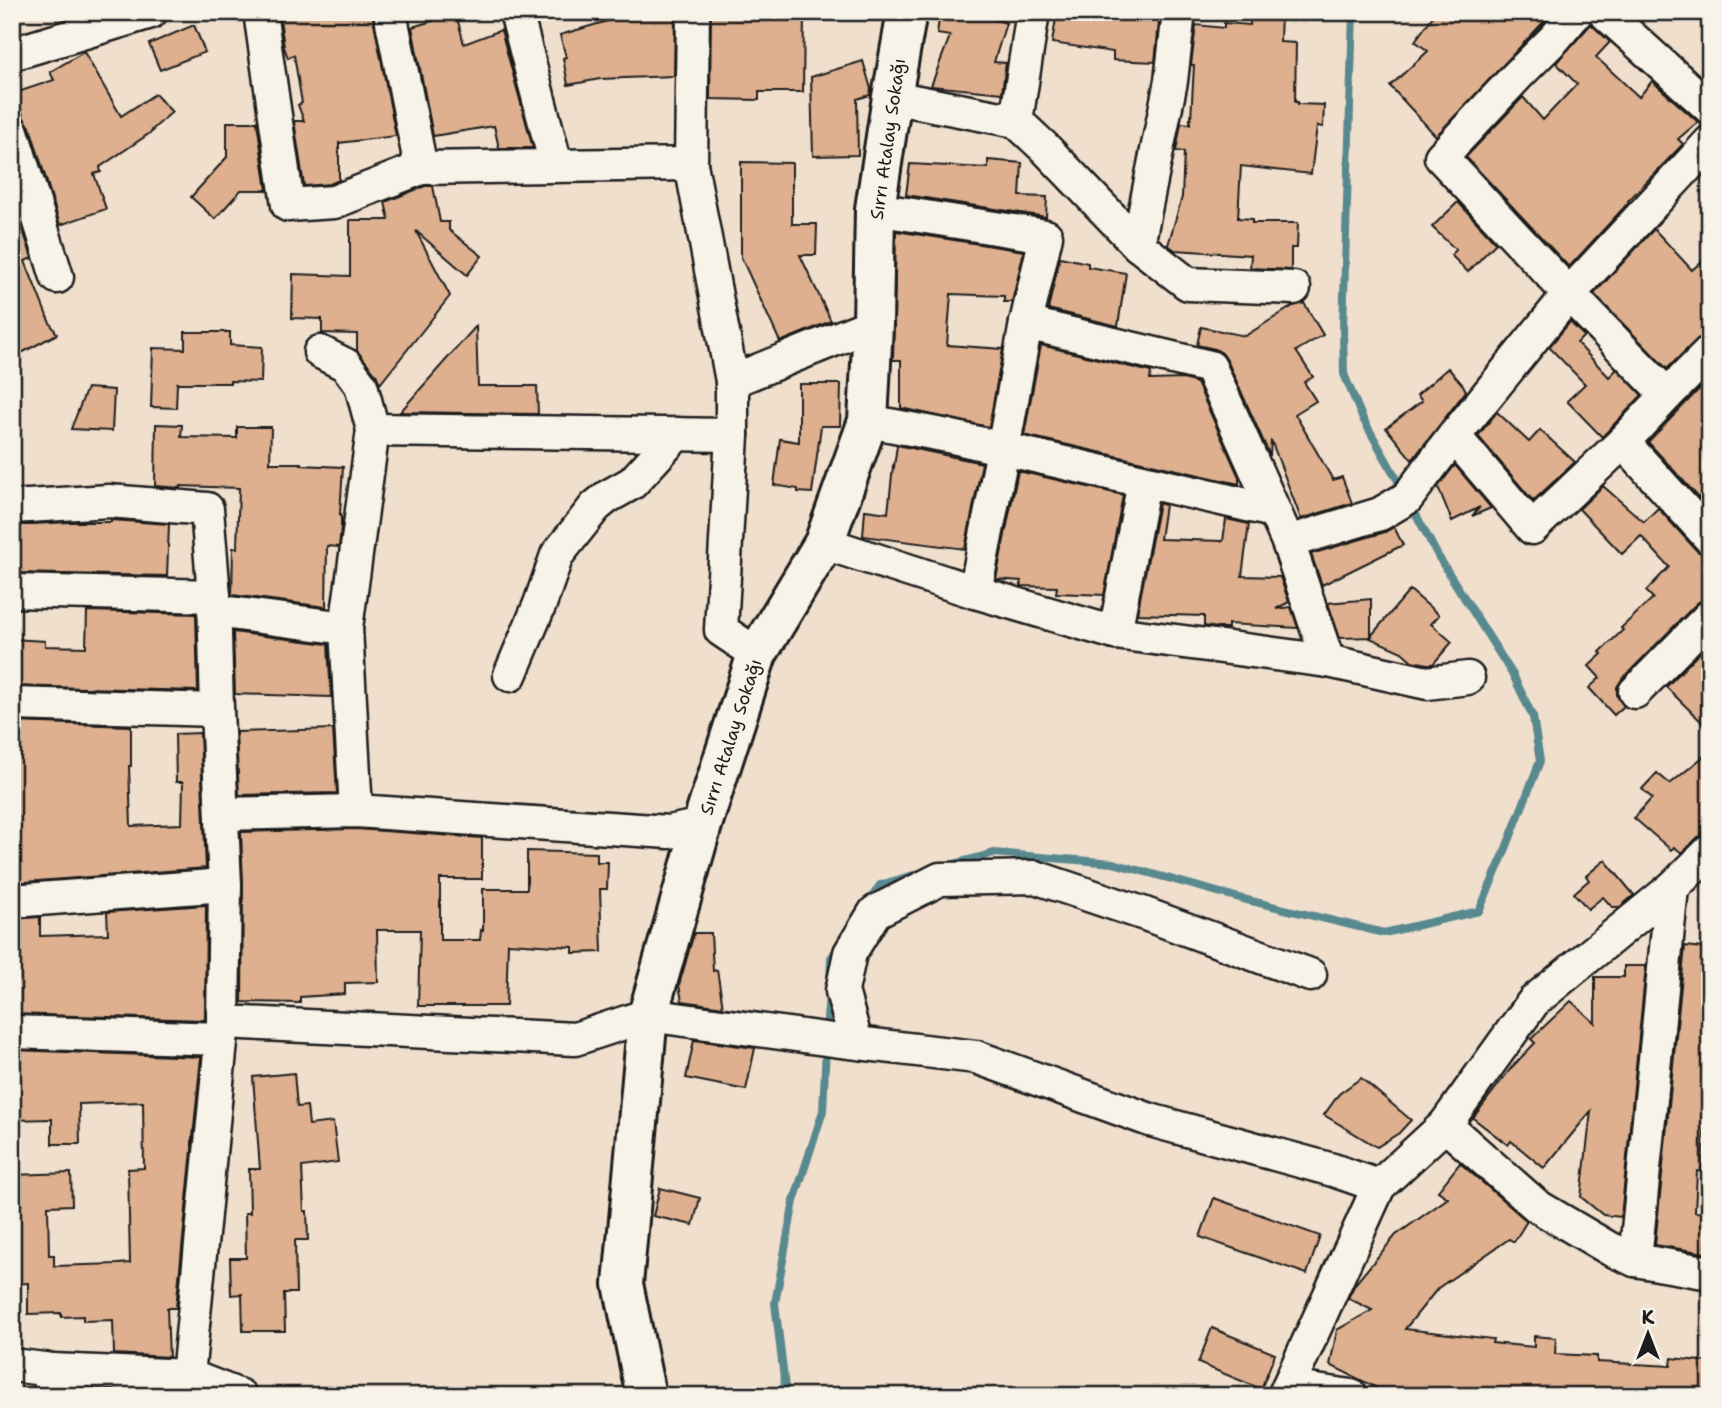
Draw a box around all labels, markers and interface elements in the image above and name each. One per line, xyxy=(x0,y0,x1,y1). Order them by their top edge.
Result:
street label: Sırrı Atalay Sokağı xyxy=(865,57,911,221)
street label: Sırrı Atalay Sokağı xyxy=(694,656,768,818)
north arrow xyxy=(1614,1300,1684,1370)
text: K xyxy=(1642,1305,1655,1330)

